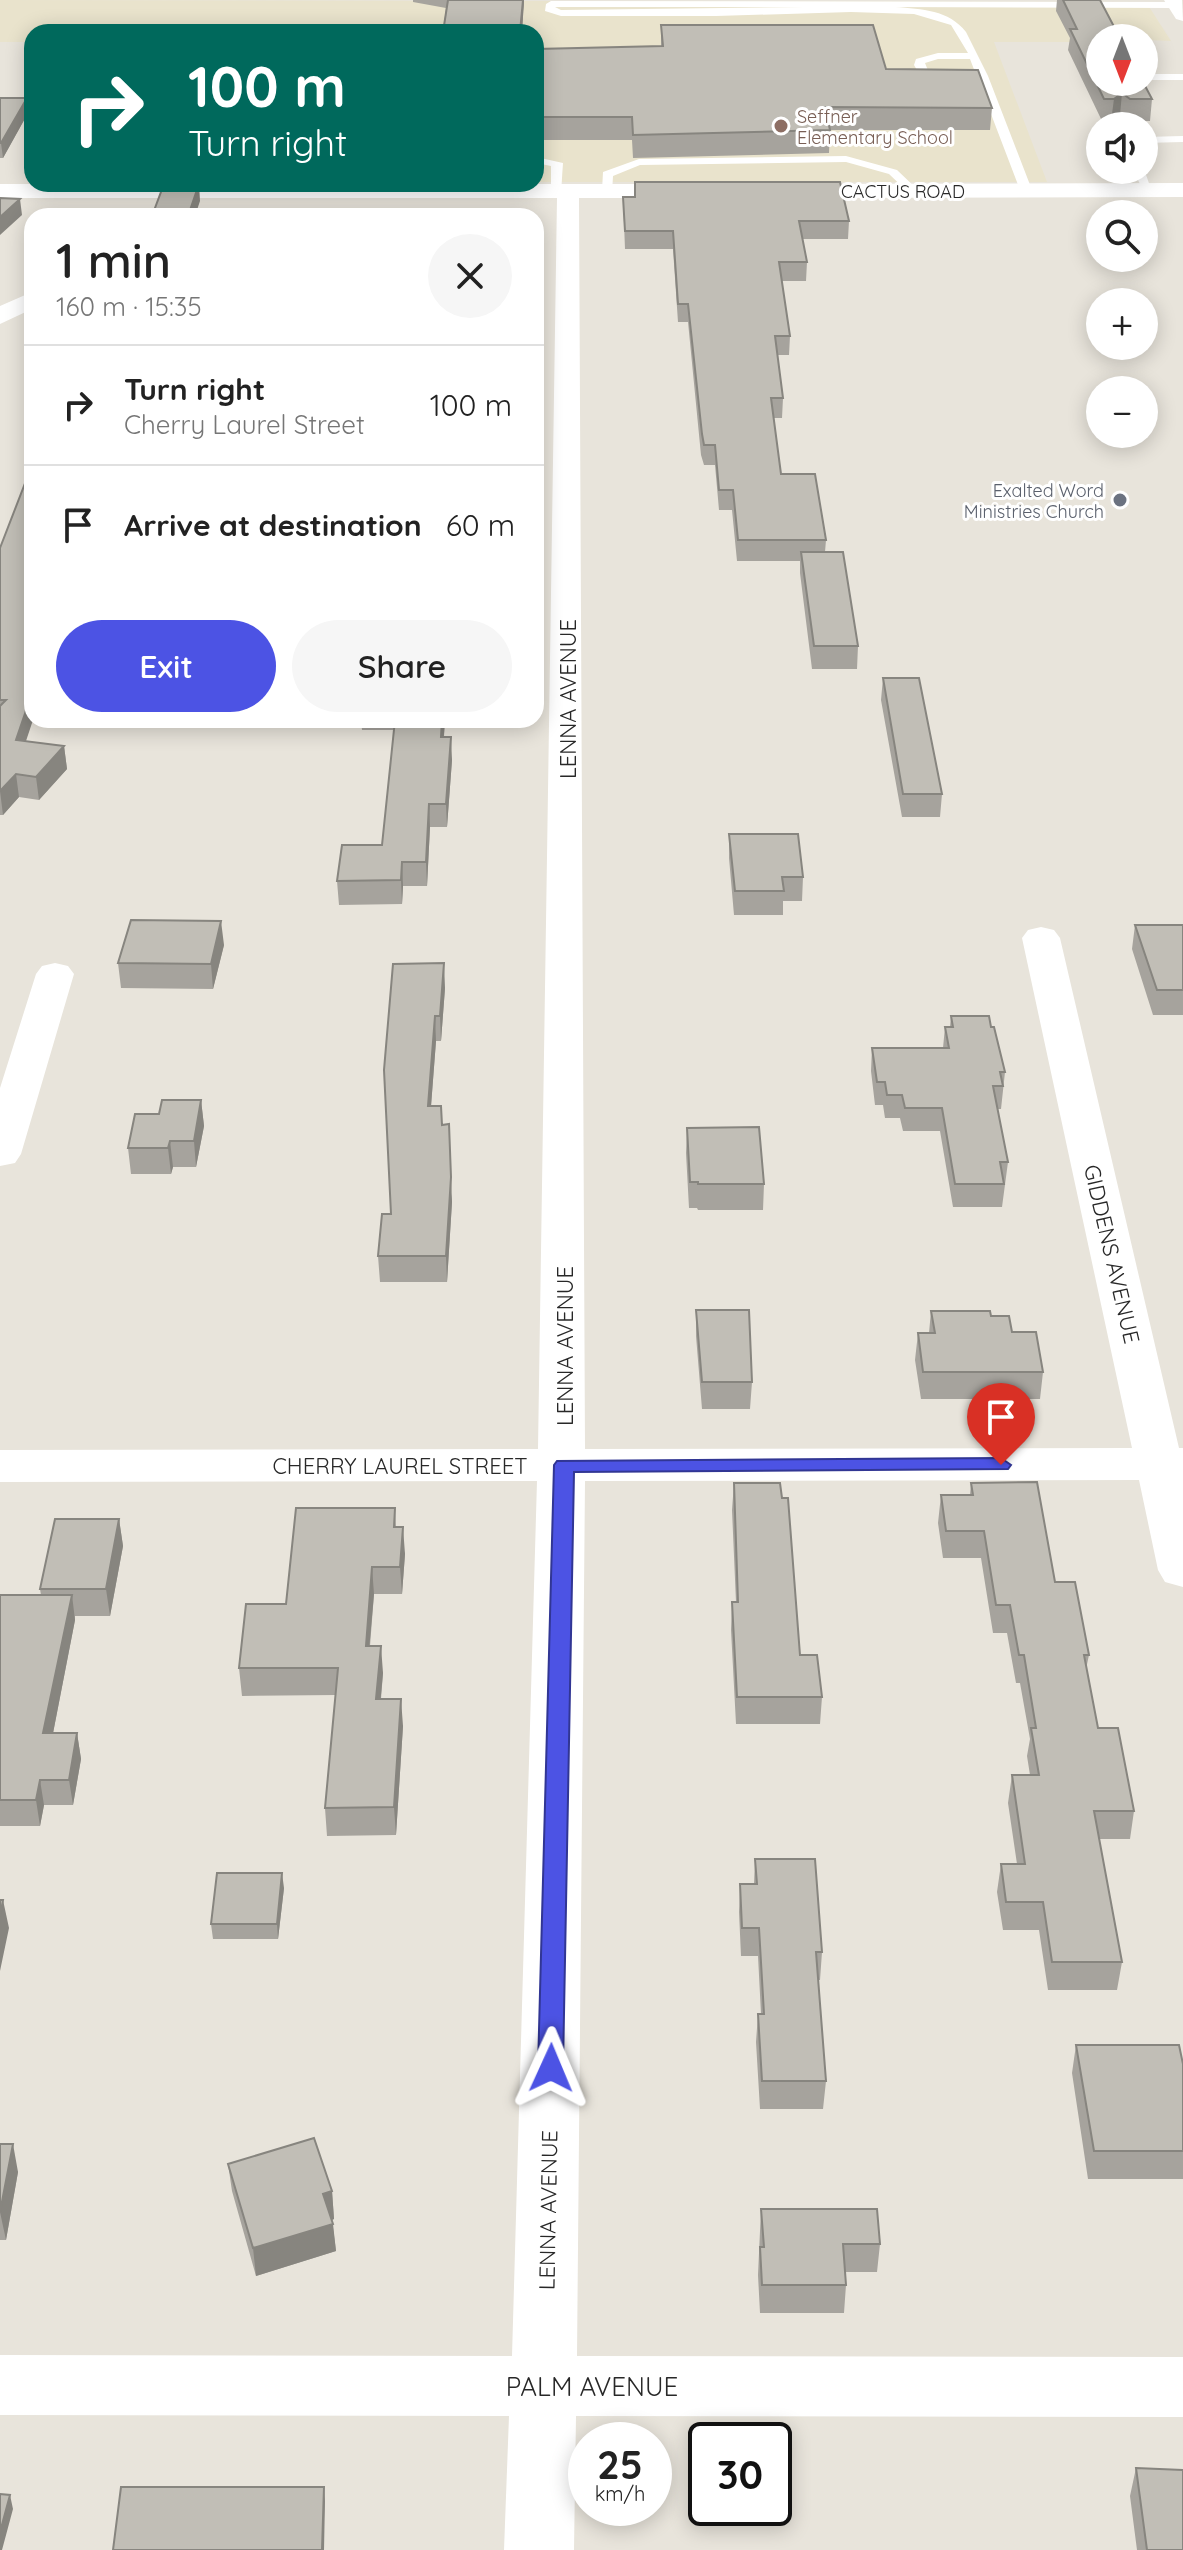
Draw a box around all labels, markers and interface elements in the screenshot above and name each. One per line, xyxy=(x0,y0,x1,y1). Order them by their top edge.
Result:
north arrow xyxy=(1086,24,1158,96)
map controls xyxy=(1086,24,1158,448)
text: 100 m xyxy=(188,51,346,121)
icon: right xyxy=(56,56,160,160)
place label: Seffner Elementary School xyxy=(797,105,953,149)
button: sound xyxy=(1086,112,1158,184)
marker: Seffner Elementary School xyxy=(772,117,790,135)
text: Turn right xyxy=(188,120,347,165)
street label: CACTUS ROAD xyxy=(841,180,965,203)
button: search xyxy=(1086,200,1158,272)
text: 1 min xyxy=(56,230,171,290)
button: close xyxy=(428,234,512,318)
button: + xyxy=(1086,288,1158,360)
text: 160 m · 15:35 xyxy=(56,290,202,323)
text: Turn right xyxy=(124,370,265,408)
button: − xyxy=(1086,376,1158,448)
icon: right xyxy=(56,383,100,427)
text: 100 m xyxy=(430,386,512,424)
text: Cherry Laurel Street xyxy=(124,408,365,441)
place label: Exalted Word Ministries Church xyxy=(964,479,1104,523)
marker: Exalted Word Ministries Church xyxy=(1111,491,1129,509)
icon: arrive xyxy=(56,503,100,547)
text: Arrive at destination xyxy=(124,506,422,544)
text: 60 m xyxy=(446,506,515,544)
street label: LENNA AVENUE xyxy=(554,619,582,779)
button: Exit xyxy=(56,620,276,712)
button: Share xyxy=(292,620,512,712)
street label: GIDDENS AVENUE xyxy=(1078,1162,1146,1346)
street label: LENNA AVENUE xyxy=(551,1266,579,1426)
pin xyxy=(967,1383,1035,1465)
icon: arrive xyxy=(979,1395,1023,1439)
street label: CHERRY LAUREL STREET xyxy=(272,1452,528,1480)
position arrow xyxy=(509,2026,593,2110)
street label: LENNA AVENUE xyxy=(533,2130,563,2290)
street label: PALM AVENUE xyxy=(506,2370,678,2403)
speed limit sign: 30 xyxy=(688,2422,792,2526)
text: 25 xyxy=(597,2439,643,2489)
text: km/h xyxy=(595,2481,645,2506)

